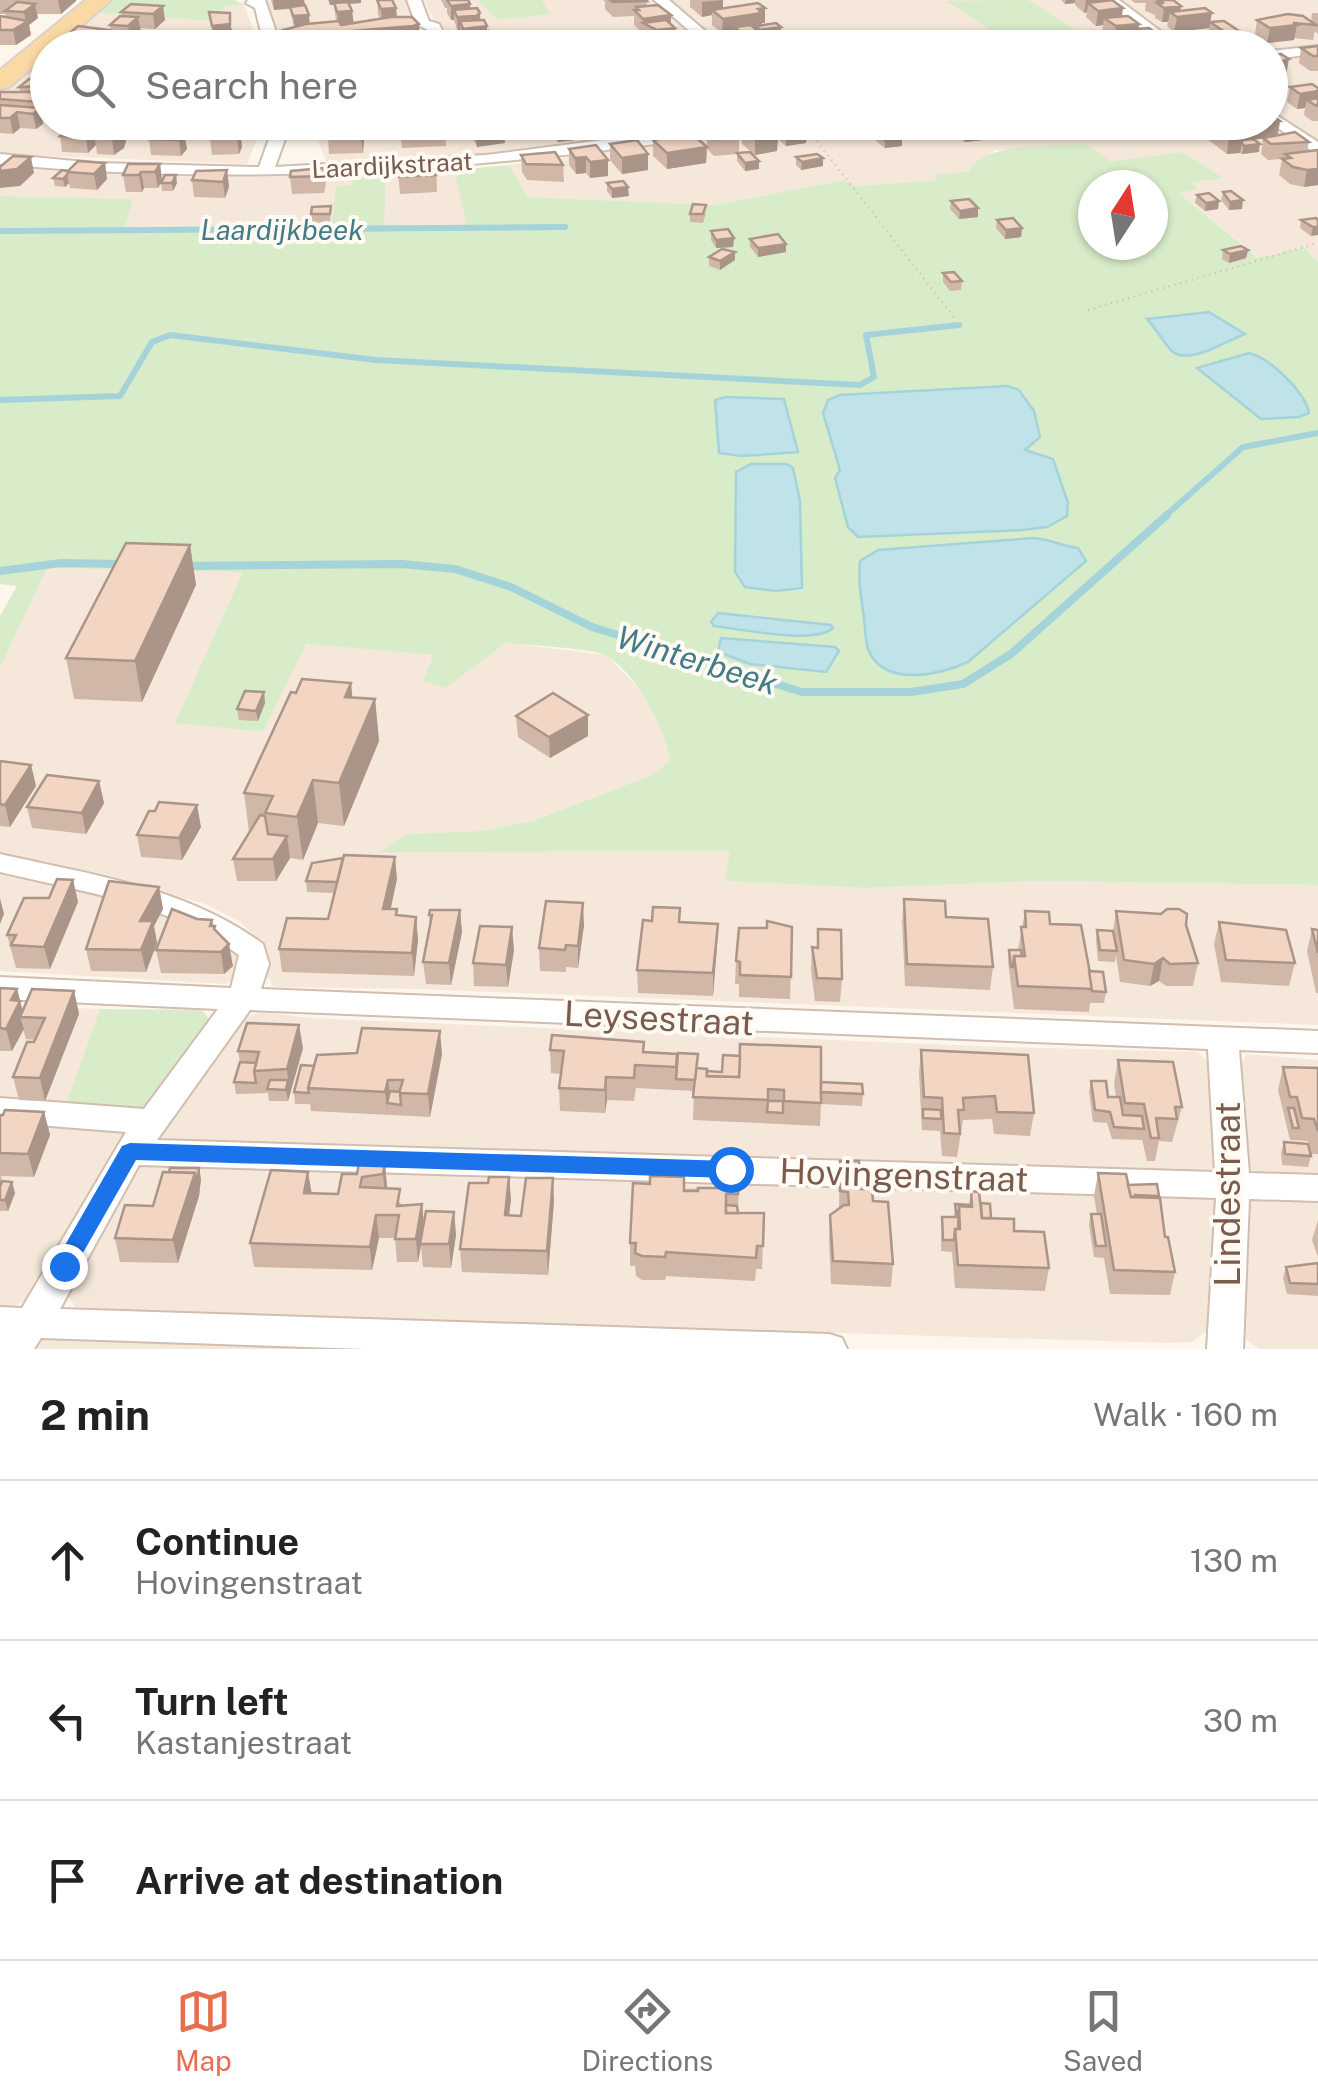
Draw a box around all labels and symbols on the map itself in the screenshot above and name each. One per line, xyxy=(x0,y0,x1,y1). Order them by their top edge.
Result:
street label: Laardijkstraat xyxy=(311,146,473,184)
north arrow xyxy=(1078,170,1168,260)
water label: Laardijkbeek xyxy=(201,213,363,246)
water label: Winterbeek xyxy=(612,618,782,702)
street label: Leysestraat xyxy=(563,993,755,1043)
street label: Lindestraat xyxy=(1207,1101,1248,1287)
route start xyxy=(708,1147,754,1193)
street label: Hovingenstraat xyxy=(779,1150,1029,1200)
route end xyxy=(42,1244,88,1290)

